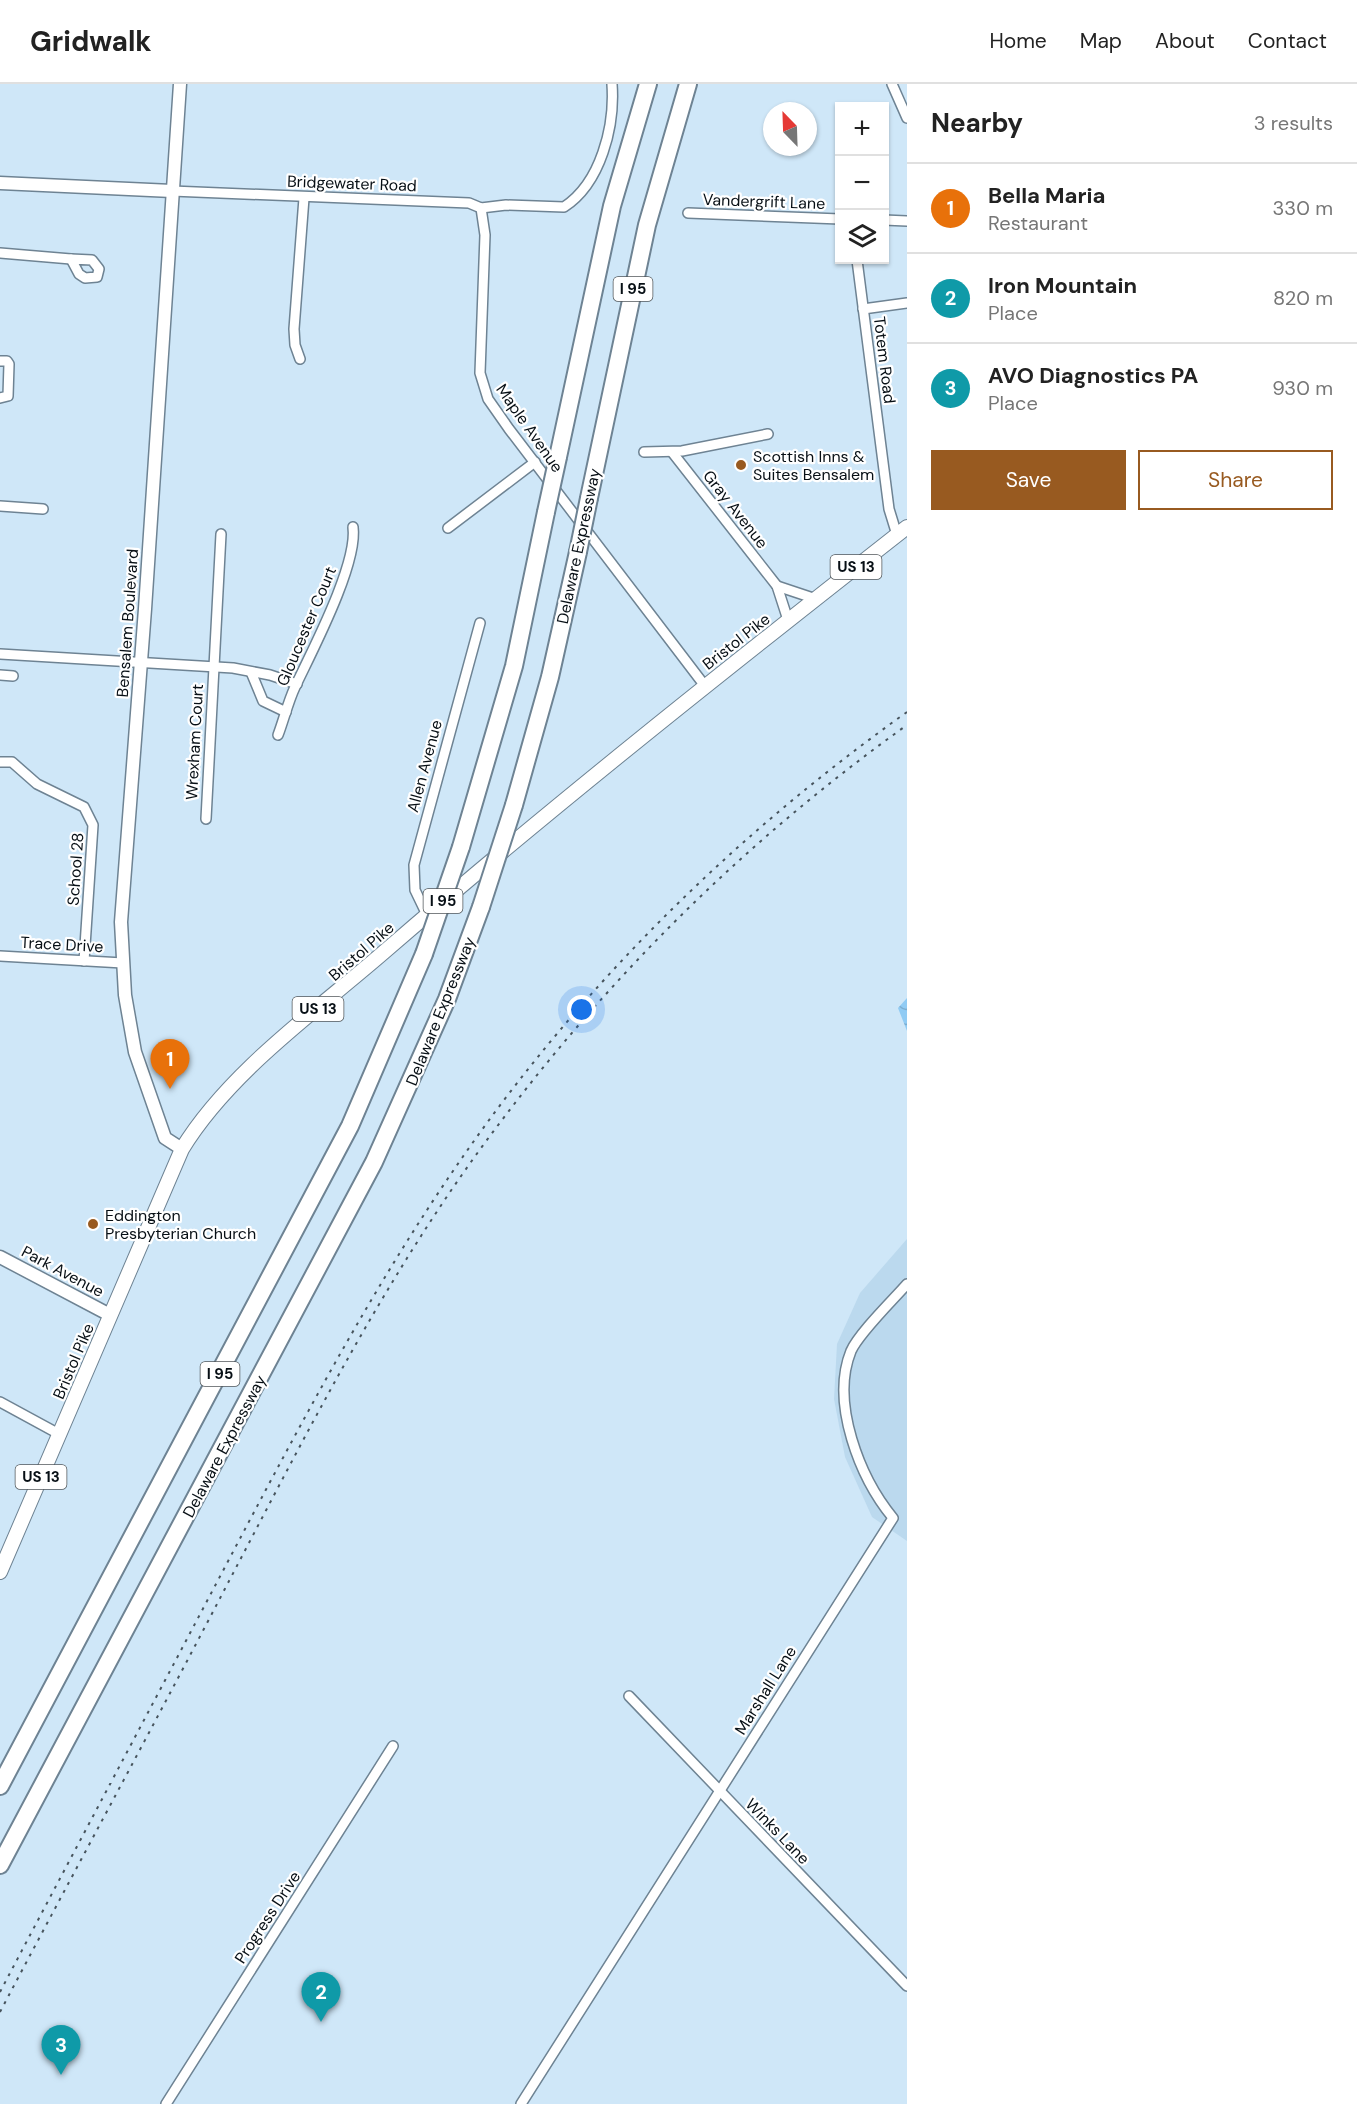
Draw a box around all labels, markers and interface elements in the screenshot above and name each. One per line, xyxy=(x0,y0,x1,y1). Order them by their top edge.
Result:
text: Gridwalk xyxy=(30,23,152,60)
text: Home xyxy=(989,27,1047,55)
text: Map xyxy=(1080,27,1122,55)
text: About xyxy=(1155,27,1215,55)
text: Contact xyxy=(1248,27,1327,55)
north arrow xyxy=(763,102,817,156)
map controls xyxy=(835,102,889,264)
button: + xyxy=(835,102,889,156)
text: Nearby xyxy=(931,106,1023,140)
text: 3 results xyxy=(1254,110,1333,136)
button: − xyxy=(835,156,889,210)
street label: Bridgewater Road xyxy=(287,171,417,196)
text: Bella Maria xyxy=(988,181,1105,210)
street label: Vandergrift Lane xyxy=(702,189,826,214)
text: 1 xyxy=(947,195,954,221)
text: 330 m xyxy=(1273,195,1333,221)
button: layers xyxy=(835,210,889,264)
text: Restaurant xyxy=(988,210,1088,236)
text: Iron Mountain xyxy=(988,271,1137,300)
road number: I 95 xyxy=(614,277,652,301)
text: 2 xyxy=(945,285,956,311)
text: 820 m xyxy=(1273,285,1333,311)
text: Place xyxy=(988,300,1038,326)
street label: Totem Road xyxy=(869,315,900,405)
text: AVO Diagnostics PA xyxy=(988,361,1198,390)
text: 3 xyxy=(944,375,957,401)
text: 930 m xyxy=(1272,375,1333,401)
street label: Maple Avenue xyxy=(491,380,568,477)
text: Place xyxy=(988,390,1038,416)
place label: Scottish Inns & Suites Bensalem xyxy=(753,446,874,485)
button: Save xyxy=(931,450,1126,510)
button: Share xyxy=(1138,450,1333,510)
marker: Scottish Inns & Suites Bensalem xyxy=(734,458,748,472)
street label: Delaware Expressway xyxy=(552,466,605,626)
street label: Gray Avenue xyxy=(698,466,773,553)
street label: Bensalem Boulevard xyxy=(112,548,143,698)
road number: US 13 xyxy=(830,555,882,579)
street label: Gloucester Court xyxy=(272,563,341,689)
street label: Bristol Pike xyxy=(698,608,774,674)
street label: Wrexham Court xyxy=(181,683,208,801)
street label: Allen Avenue xyxy=(402,718,447,815)
street label: School 28 xyxy=(62,832,89,906)
road number: I 95 xyxy=(424,889,462,913)
street label: Bristol Pike xyxy=(324,917,398,986)
street label: Trace Drive xyxy=(20,932,104,957)
street label: Delaware Expressway xyxy=(401,934,480,1089)
your location xyxy=(567,995,596,1024)
road number: US 13 xyxy=(292,997,344,1021)
pin: 1 xyxy=(150,1040,190,1089)
place label: Eddington Presbyterian Church xyxy=(105,1205,256,1244)
marker: Eddington Presbyterian Church xyxy=(86,1217,100,1231)
street label: Park Avenue xyxy=(18,1241,108,1302)
street label: Bristol Pike xyxy=(48,1320,99,1402)
road number: I 95 xyxy=(200,1362,240,1386)
street label: Delaware Expressway xyxy=(178,1371,271,1521)
road number: US 13 xyxy=(15,1465,66,1489)
street label: Marshall Lane xyxy=(730,1642,801,1739)
street label: Winks Lane xyxy=(741,1794,814,1869)
street label: Progress Drive xyxy=(230,1867,305,1967)
pin: 2 xyxy=(302,1972,340,2022)
pin: 3 xyxy=(42,2026,80,2075)

